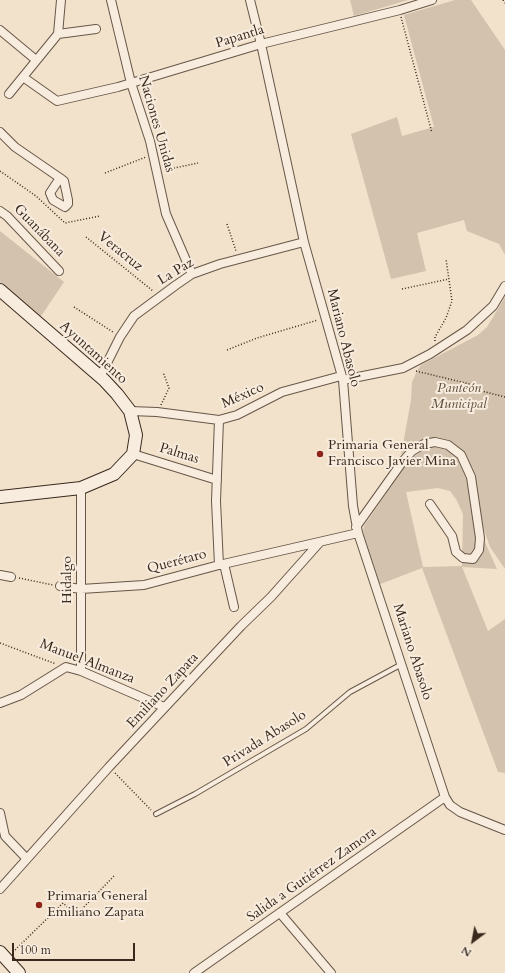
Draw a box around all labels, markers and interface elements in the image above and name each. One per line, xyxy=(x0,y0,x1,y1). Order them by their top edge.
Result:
street label: Papantla xyxy=(214,22,266,52)
street label: Naciones Unidas xyxy=(134,74,178,174)
street label: Guanábana xyxy=(10,201,68,261)
street label: Veracruz xyxy=(94,229,146,275)
street label: La Paz xyxy=(155,255,197,289)
street label: Mariano Abasolo xyxy=(323,287,363,389)
street label: Ayuntamiento xyxy=(56,318,130,388)
street label: México xyxy=(219,379,267,413)
park label: Panteón Municipal xyxy=(431,381,487,414)
place label: Primaria General Francisco Javier Mina xyxy=(328,438,456,470)
street label: Palmas xyxy=(157,440,201,468)
marker: Primaria General Francisco Javier Mina xyxy=(315,449,325,459)
street label: Querétaro xyxy=(145,546,209,578)
street label: Hidalgo xyxy=(60,556,76,604)
street label: Mariano Abasolo xyxy=(388,602,436,702)
street label: Manuel Almanza xyxy=(37,636,137,688)
street label: Emiliano Zapata xyxy=(124,650,202,732)
street label: Privada Abasolo xyxy=(220,707,310,771)
street label: Salida a Gutiérrez Zamora xyxy=(244,824,380,926)
place label: Primaria General Emiliano Zapata xyxy=(47,889,148,922)
marker: Primaria General Emiliano Zapata xyxy=(34,900,44,910)
north arrow xyxy=(453,921,493,961)
scale bar xyxy=(14,935,137,961)
text: 100 m xyxy=(19,942,51,958)
text: N xyxy=(458,943,474,960)

